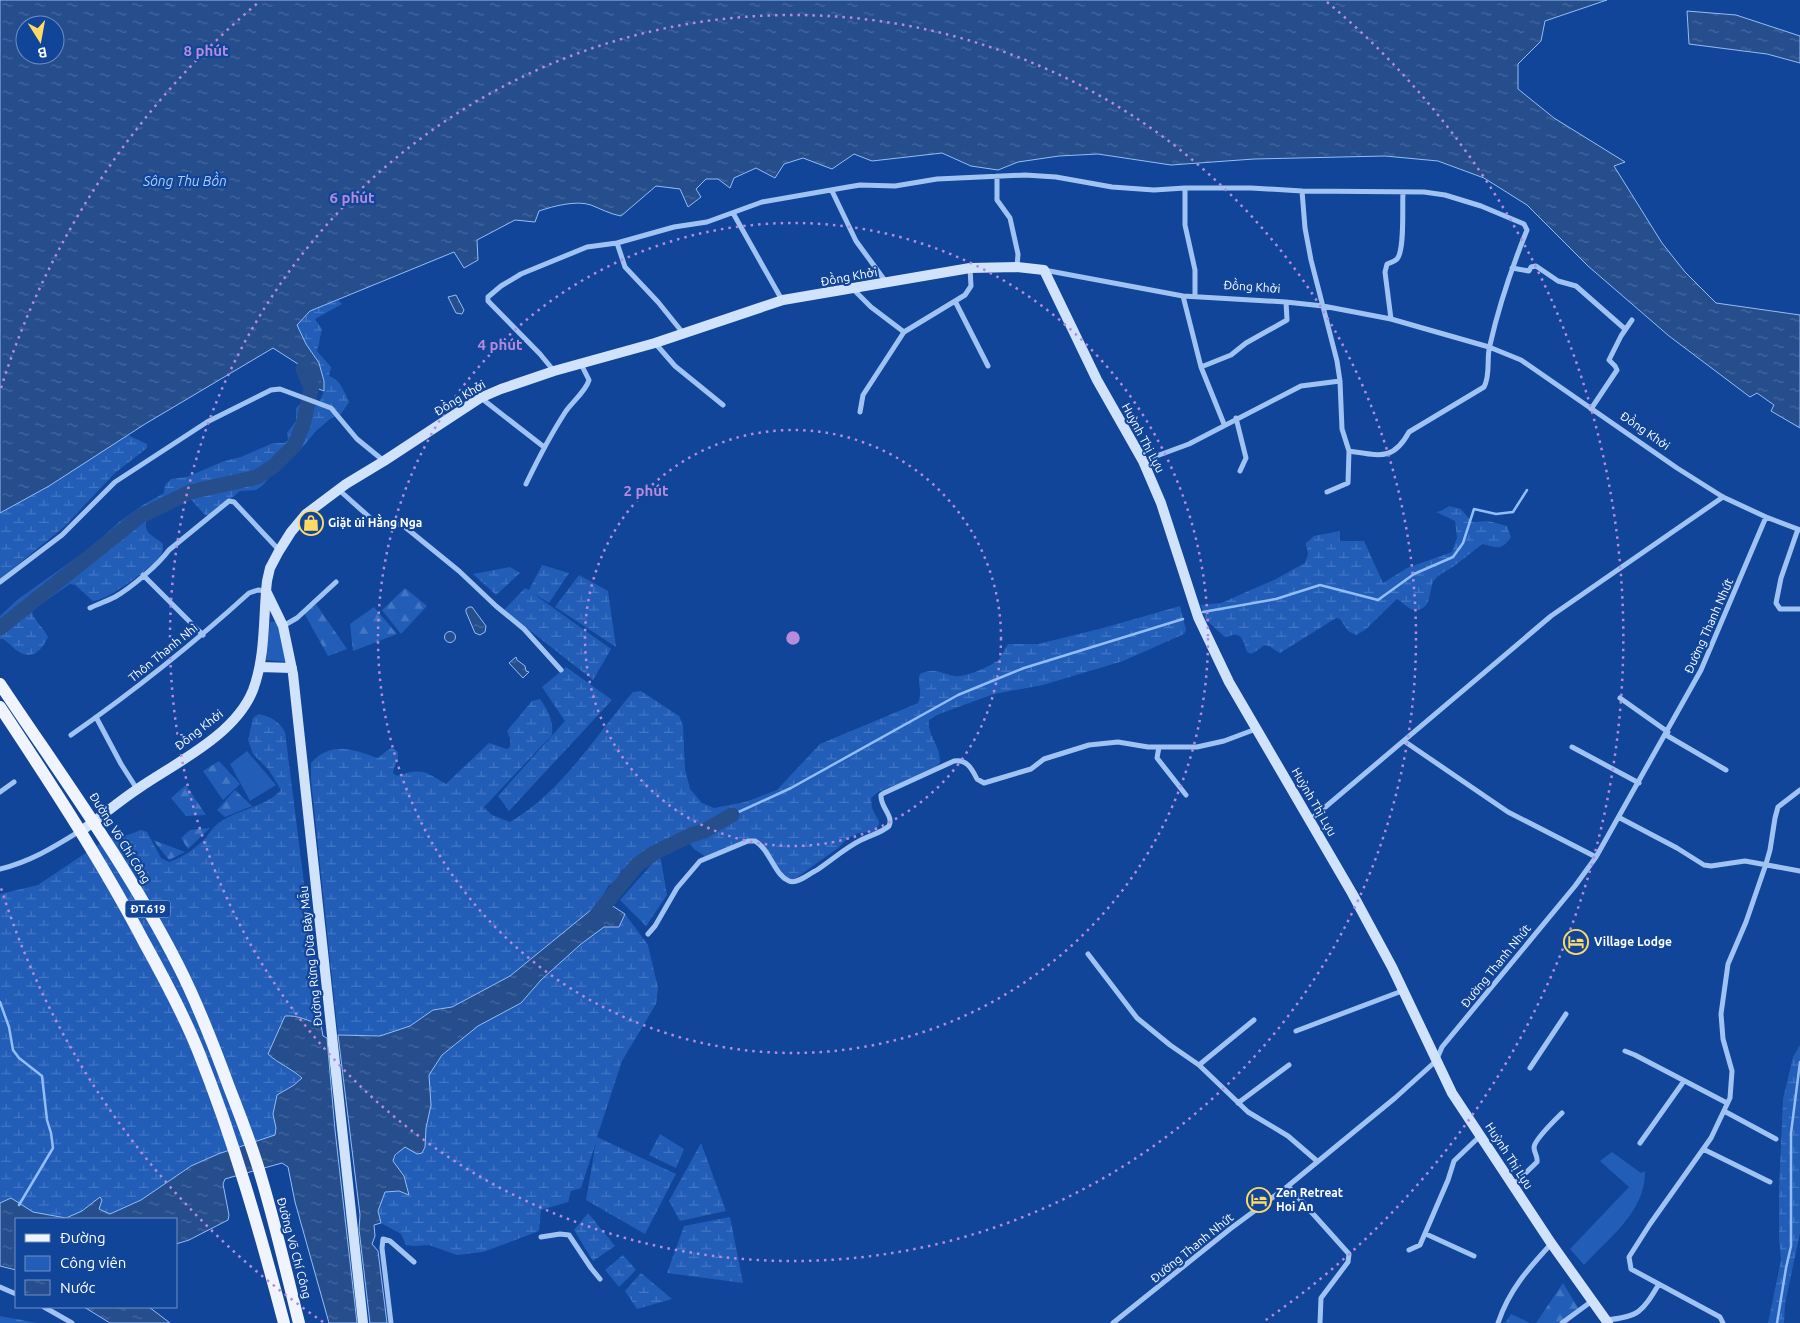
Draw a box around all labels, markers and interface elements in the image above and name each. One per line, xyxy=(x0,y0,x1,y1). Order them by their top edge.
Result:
north arrow xyxy=(15,15,65,65)
text: 8 phút xyxy=(183,42,229,59)
text: B xyxy=(36,44,49,62)
water label: Sông Thu Bồn xyxy=(142,171,227,189)
text: 6 phút xyxy=(329,189,375,206)
street label: Đồng Khởi xyxy=(819,264,878,288)
street label: Đồng Khởi xyxy=(1223,277,1281,295)
text: 4 phút xyxy=(477,336,523,353)
street label: Đồng Khởi xyxy=(431,376,488,418)
street label: Huỳnh Thị Lựu xyxy=(1119,401,1167,475)
street label: Đồng Khởi xyxy=(1618,408,1673,452)
text: 2 phút xyxy=(623,482,669,499)
shop icon: Giặt ủi Hằng Nga xyxy=(298,510,324,536)
place label: Giặt ủi Hằng Nga xyxy=(328,513,422,529)
street label: Đường Thanh Nhứt xyxy=(1682,576,1735,675)
street label: Thôn Thanh Nhì xyxy=(126,621,200,684)
centre of rings xyxy=(784,629,802,647)
street label: Đồng Khởi xyxy=(172,706,225,752)
street label: Huỳnh Thị Lựu xyxy=(1289,765,1339,839)
street label: Đường Võ Chí Công xyxy=(87,790,154,885)
street label: Đường Rừng Dừa Bảy Mẫu xyxy=(297,885,324,1027)
road number: ĐT.619 xyxy=(126,901,170,918)
street label: Đường Thanh Nhứt xyxy=(1458,921,1533,1010)
hotel icon: Village Lodge xyxy=(1563,929,1589,955)
place label: Village Lodge xyxy=(1594,935,1672,948)
street label: Huỳnh Thị Lựu xyxy=(1482,1120,1536,1192)
place label: Zen Retreat Hoi An xyxy=(1276,1186,1343,1213)
hotel icon: Zen Retreat Hoi An xyxy=(1246,1187,1272,1213)
street label: Đường Võ Chí Công xyxy=(275,1196,314,1300)
street label: Đường Thanh Nhứt xyxy=(1148,1210,1236,1285)
legend xyxy=(15,1218,178,1308)
text: Đường xyxy=(60,1229,106,1246)
text: Công viên xyxy=(60,1254,126,1271)
text: Nước xyxy=(60,1279,95,1296)

